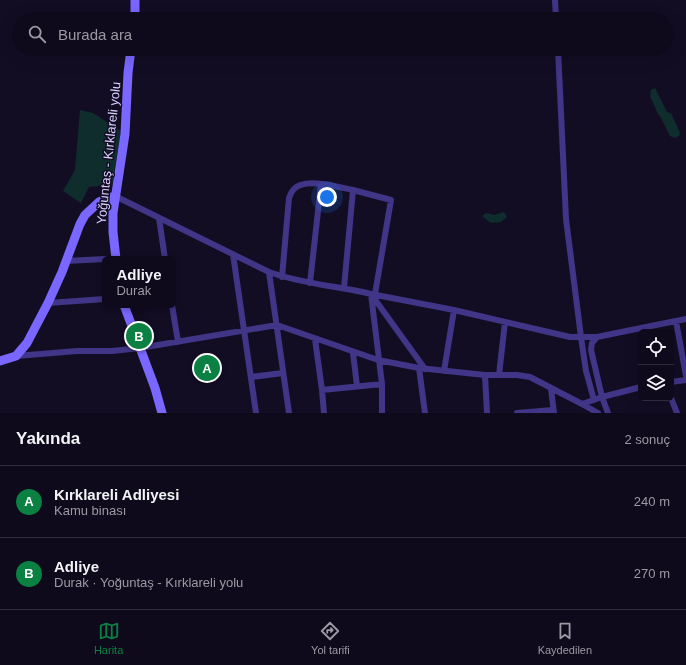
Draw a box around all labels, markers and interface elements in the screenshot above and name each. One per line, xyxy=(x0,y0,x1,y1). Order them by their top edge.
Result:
search box xyxy=(12,12,674,56)
icon: search xyxy=(26,23,48,45)
text: Burada ara xyxy=(58,26,132,43)
street label: Yoğuntaş - Kırklareli yolu xyxy=(94,81,123,225)
your location xyxy=(317,187,337,207)
popup xyxy=(102,256,176,308)
text: Adliye xyxy=(116,266,162,283)
text: Durak xyxy=(116,283,151,298)
pin: B xyxy=(126,321,152,351)
map controls xyxy=(638,329,674,401)
button: locate xyxy=(638,329,674,365)
pin: A xyxy=(194,353,220,383)
button: layers xyxy=(638,365,674,401)
text: Yakında xyxy=(16,429,80,448)
text: 2 sonuç xyxy=(624,432,670,447)
text: Kırklareli Adliyesi xyxy=(54,486,179,503)
text: A xyxy=(24,494,34,509)
text: 240 m xyxy=(634,494,670,509)
text: Kamu binası xyxy=(54,503,126,518)
text: Adliye xyxy=(54,558,99,575)
text: B xyxy=(24,566,34,581)
text: 270 m xyxy=(634,566,670,581)
text: Durak · Yoğuntaş - Kırklareli yolu xyxy=(54,575,243,590)
tab: Harita xyxy=(94,620,123,656)
tab: Yol tarifi xyxy=(311,620,350,656)
tab: Kaydedilen xyxy=(538,620,592,656)

